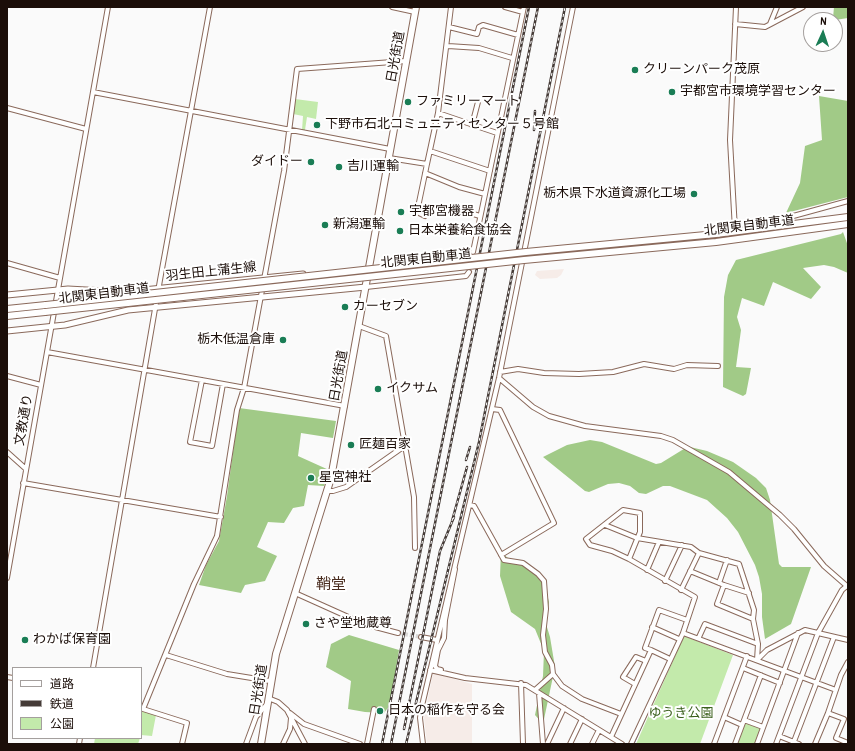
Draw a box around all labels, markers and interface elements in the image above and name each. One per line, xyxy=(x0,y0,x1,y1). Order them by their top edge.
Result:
north arrow xyxy=(803,12,843,52)
text: N xyxy=(820,14,827,28)
street label: 日光街道 xyxy=(384,30,408,84)
place label: クリーンパーク茂原 xyxy=(643,62,760,78)
marker: クリーンパーク茂原 xyxy=(630,65,640,75)
place label: 宇都宮市環境学習センター xyxy=(680,84,836,100)
marker: 宇都宮市環境学習センター xyxy=(667,87,677,97)
place label: ファミリーマート xyxy=(416,94,520,110)
marker: ファミリーマート xyxy=(403,97,413,107)
place label: 下野市石北コミュニティセンター５号館 xyxy=(325,117,559,133)
marker: 下野市石北コミュニティセンター５号館 xyxy=(312,120,322,130)
place label: ダイドー xyxy=(251,154,303,170)
marker: ダイドー xyxy=(306,157,316,167)
place label: 吉川運輸 xyxy=(347,159,399,175)
marker: 吉川運輸 xyxy=(334,162,344,172)
place label: 栃木県下水道資源化工場 xyxy=(543,186,686,202)
marker: 栃木県下水道資源化工場 xyxy=(689,189,699,199)
place label: 宇都宮機器 xyxy=(409,204,474,220)
marker: 宇都宮機器 xyxy=(396,207,406,217)
street label: 北関東自動車道 xyxy=(703,213,795,239)
place label: 新潟運輸 xyxy=(333,217,385,233)
marker: 新潟運輸 xyxy=(320,220,330,230)
place label: 日本栄養給食協会 xyxy=(408,223,512,239)
marker: 日本栄養給食協会 xyxy=(395,226,405,236)
street label: 北関東自動車道 xyxy=(380,246,472,272)
street label: 羽生田上蒲生線 xyxy=(165,259,257,285)
street label: 北関東自動車道 xyxy=(58,281,150,307)
place label: カーセブン xyxy=(353,299,418,315)
marker: カーセブン xyxy=(340,302,350,312)
place label: 栃木低温倉庫 xyxy=(197,332,275,348)
marker: 栃木低温倉庫 xyxy=(278,335,288,345)
street label: 日光街道 xyxy=(327,349,351,403)
place label: イクサム xyxy=(386,381,438,397)
marker: イクサム xyxy=(373,384,383,394)
street label: 文教通り xyxy=(12,393,36,447)
place label: 匠麺百家 xyxy=(359,437,411,453)
marker: 匠麺百家 xyxy=(346,440,356,450)
place label: 星宮神社 xyxy=(319,470,371,486)
marker: 星宮神社 xyxy=(306,473,316,483)
district label: 鞘堂 xyxy=(316,576,346,594)
place label: さや堂地蔵尊 xyxy=(314,616,392,632)
marker: さや堂地蔵尊 xyxy=(301,619,311,629)
place label: わかば保育園 xyxy=(33,632,111,648)
marker: わかば保育園 xyxy=(20,635,30,645)
street label: 日光街道 xyxy=(247,663,271,717)
legend xyxy=(12,667,142,739)
text: 道路 xyxy=(50,676,74,692)
text: 鉄道 xyxy=(50,696,74,712)
place label: 日本の稲作を守る会 xyxy=(388,703,505,719)
marker: 日本の稲作を守る会 xyxy=(375,706,385,716)
park label: ゆうき公園 xyxy=(649,706,713,722)
text: 公園 xyxy=(50,716,74,732)

